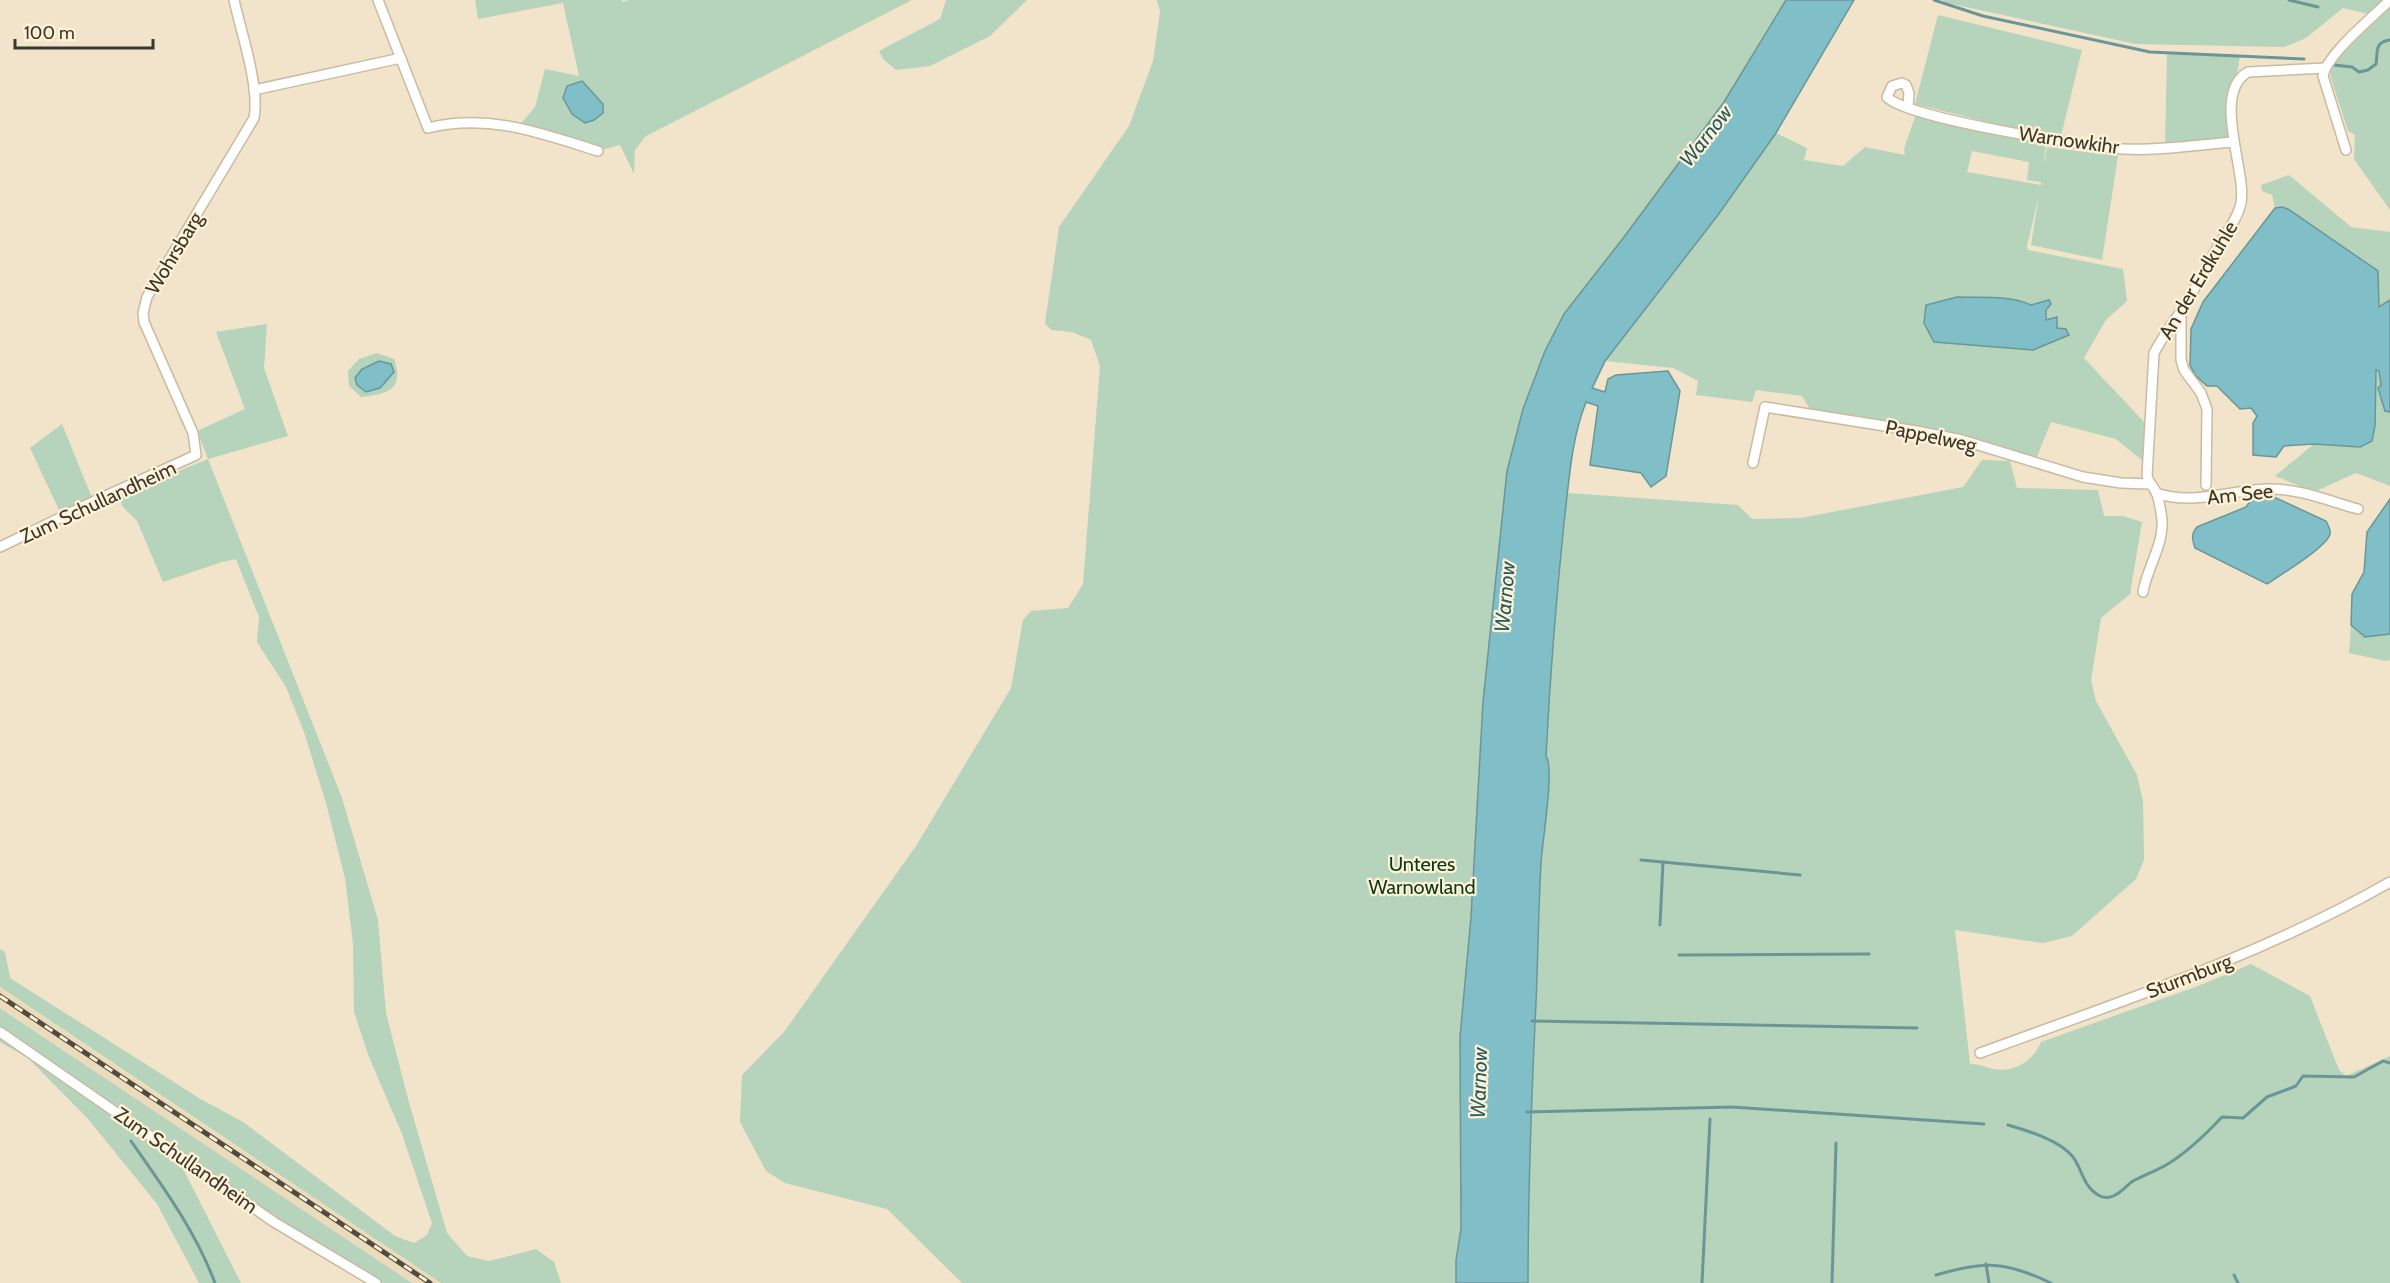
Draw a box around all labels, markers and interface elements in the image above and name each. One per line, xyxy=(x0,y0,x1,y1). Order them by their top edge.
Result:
scale bar xyxy=(15,12,153,50)
text: 100 m xyxy=(24,22,75,44)
water label: Warnow xyxy=(1674,99,1738,171)
street label: Warnowkihr xyxy=(2017,121,2121,159)
street label: Wohrsbarg xyxy=(140,207,208,298)
street label: An der Erdkuhle xyxy=(2153,217,2243,343)
street label: Pappelweg xyxy=(1883,415,1980,458)
street label: Zum Schullandheim xyxy=(16,455,180,549)
street label: Am See xyxy=(2206,479,2274,509)
water label: Warnow xyxy=(1489,559,1520,633)
park label: Unteres Warnowland xyxy=(1368,852,1476,899)
street label: Sturmburg xyxy=(2143,948,2236,1003)
water label: Warnow xyxy=(1465,1046,1492,1119)
street label: Zum Schullandheim xyxy=(110,1102,262,1218)

